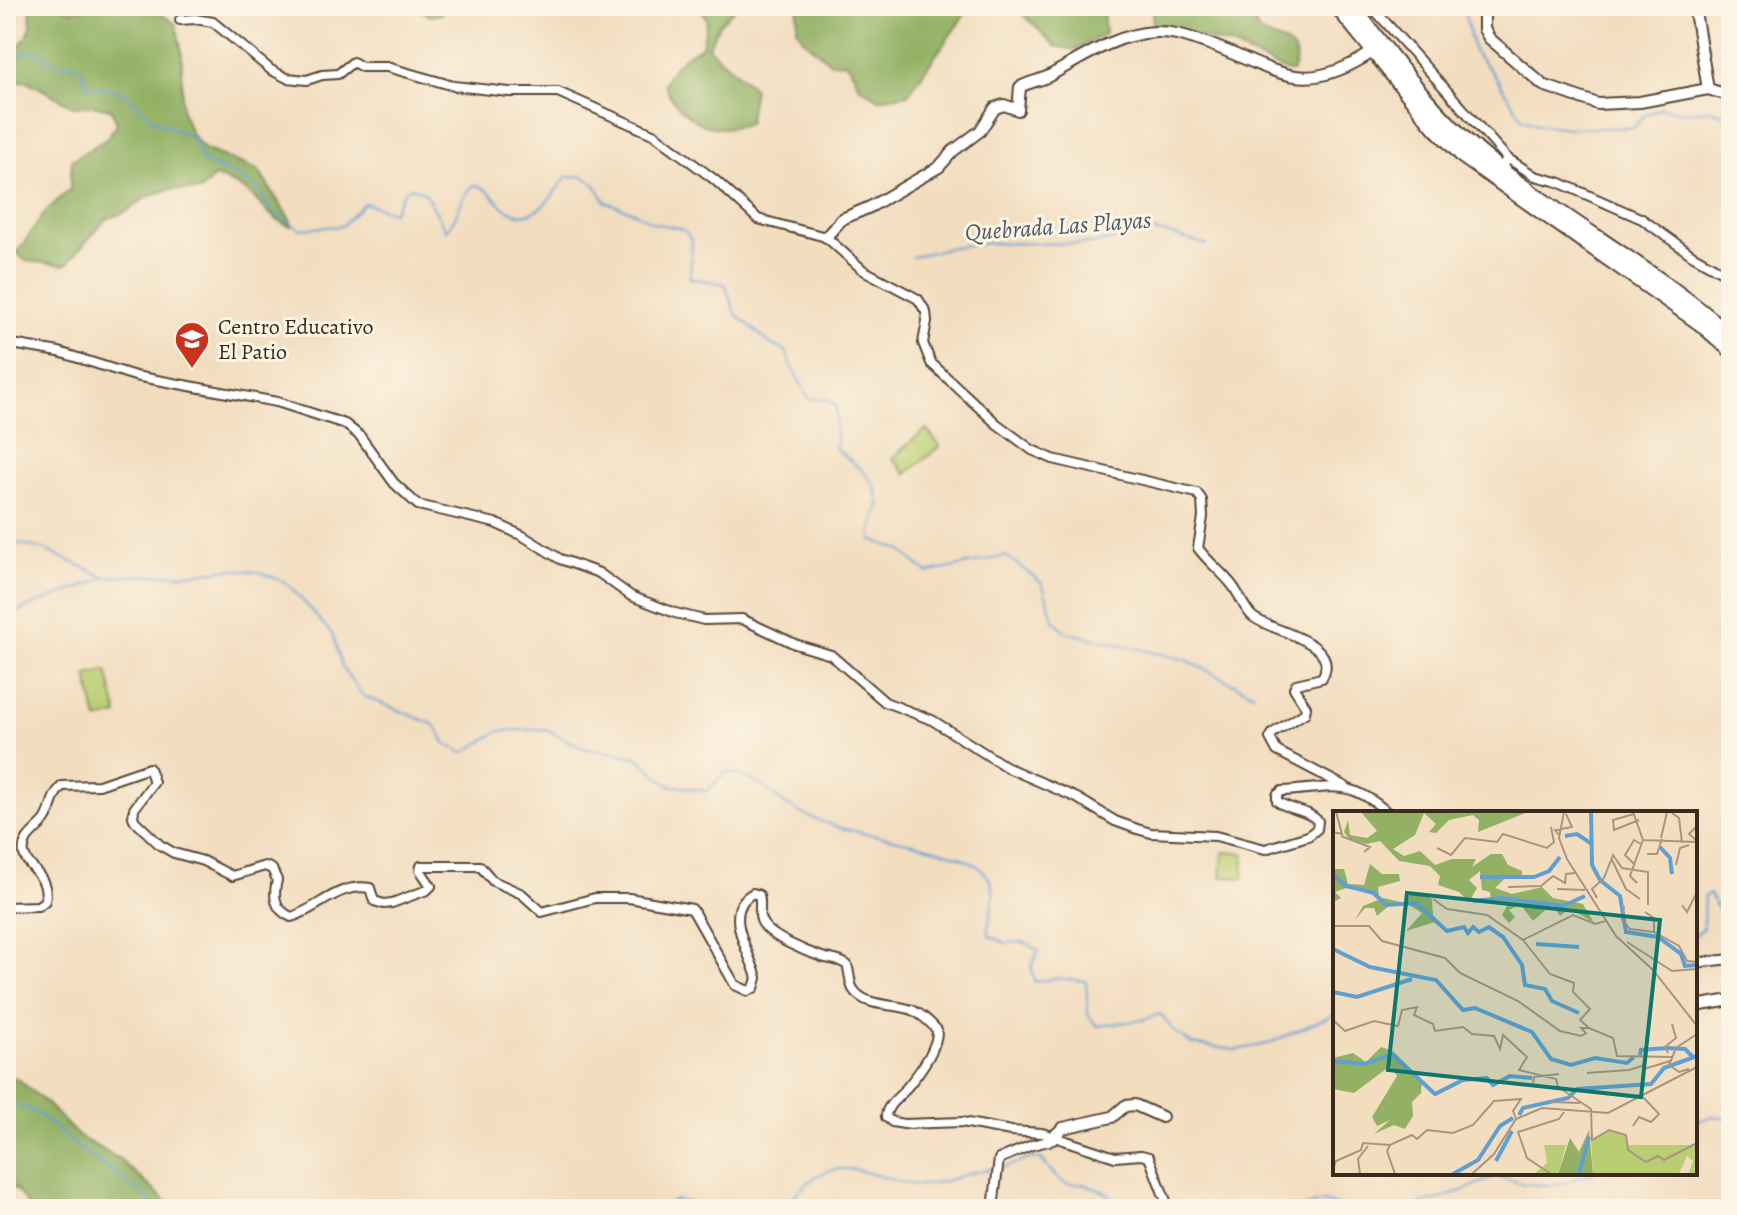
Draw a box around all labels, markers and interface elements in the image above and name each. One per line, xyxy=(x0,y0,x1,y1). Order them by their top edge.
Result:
water label: Quebrada Las Playas xyxy=(964,204,1152,248)
place label: Centro Educativo El Patio xyxy=(218,312,373,367)
school or university icon: Centro Educativo El Patio xyxy=(173,320,211,370)
inset map xyxy=(1333,811,1697,1175)

